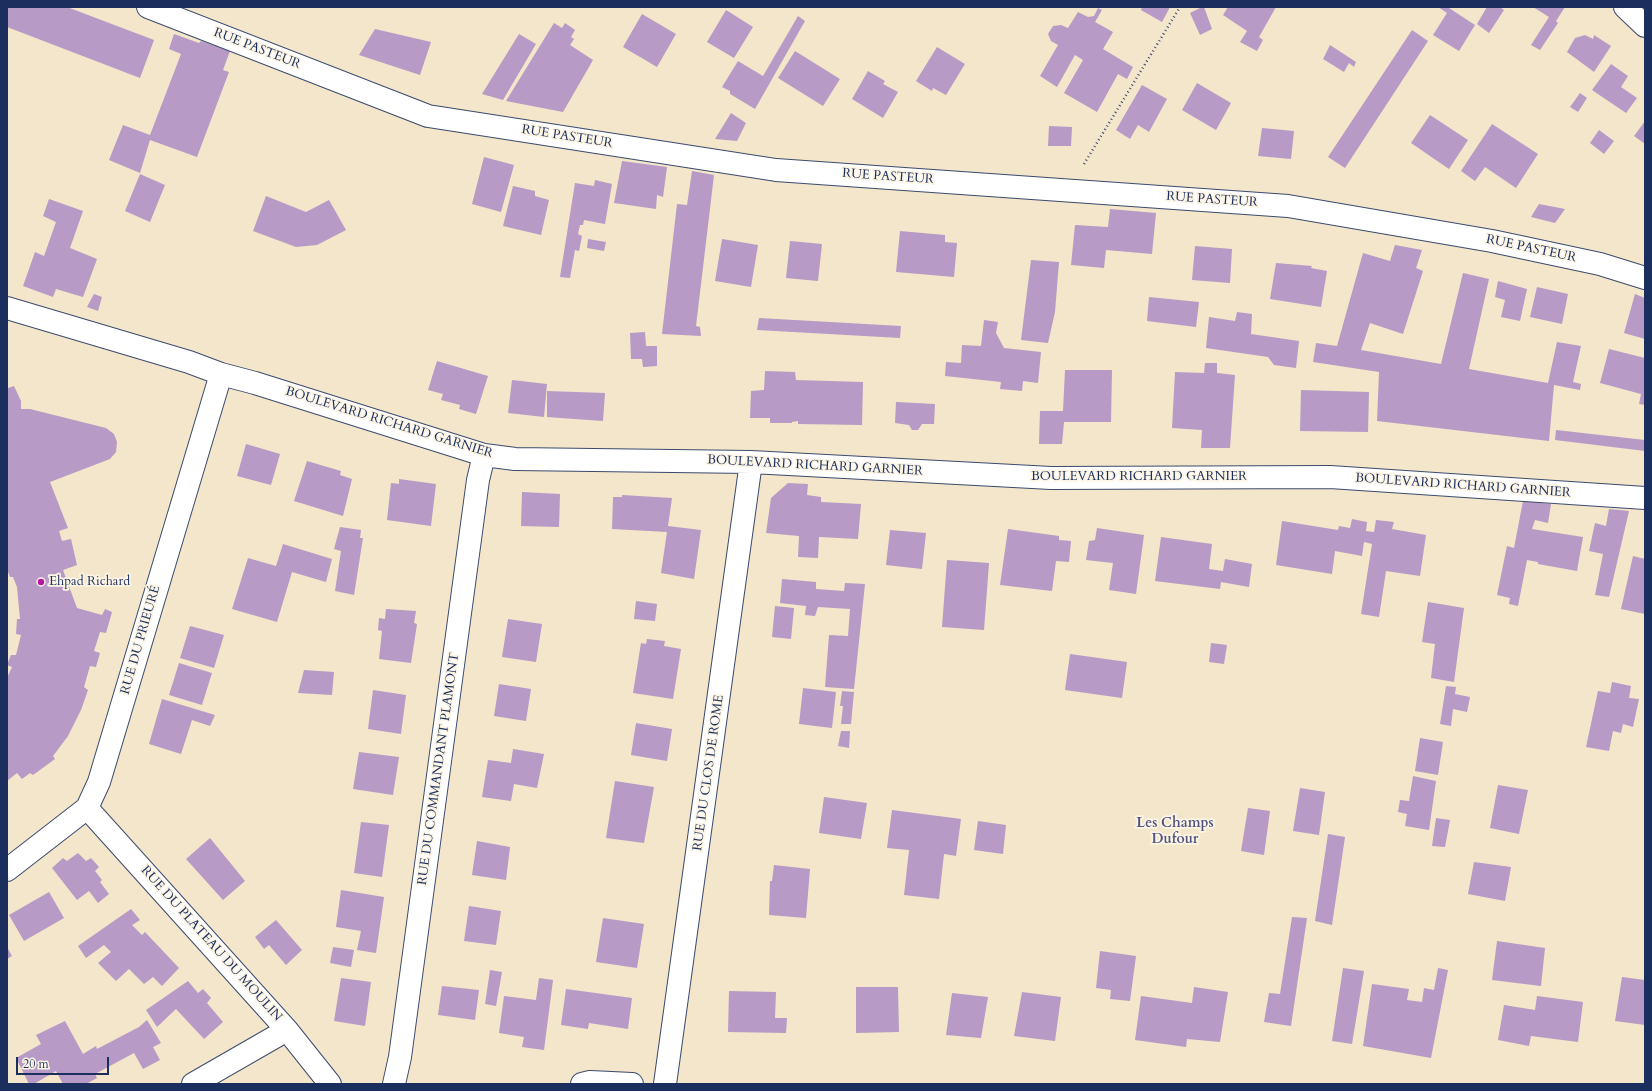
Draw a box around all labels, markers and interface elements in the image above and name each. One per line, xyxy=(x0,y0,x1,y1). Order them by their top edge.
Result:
street label: RUE PASTEUR xyxy=(211,25,303,73)
street label: RUE PASTEUR xyxy=(520,122,614,152)
street label: RUE PASTEUR xyxy=(842,166,934,188)
street label: RUE PASTEUR xyxy=(1166,189,1258,211)
street label: RUE PASTEUR xyxy=(1485,232,1577,266)
street label: BOULEVARD RICHARD GARNIER xyxy=(283,384,495,462)
street label: BOULEVARD RICHARD GARNIER xyxy=(707,453,923,479)
street label: BOULEVARD RICHARD GARNIER xyxy=(1031,469,1247,485)
street label: BOULEVARD RICHARD GARNIER xyxy=(1355,471,1571,501)
place label: Ehpad Richard xyxy=(49,574,130,590)
marker: Ehpad Richard xyxy=(36,577,46,587)
street label: RUE DU PRIEURÉ xyxy=(118,584,164,696)
street label: RUE DU COMMANDANT PLAMONT xyxy=(415,652,463,886)
street label: RUE DU CLOS DE ROME xyxy=(690,694,728,852)
district label: Les Champs Dufour xyxy=(1136,816,1214,848)
street label: RUE DU PLATEAU DU MOULIN xyxy=(137,863,285,1025)
scale bar xyxy=(18,1049,111,1075)
text: 20 m xyxy=(23,1056,49,1072)

